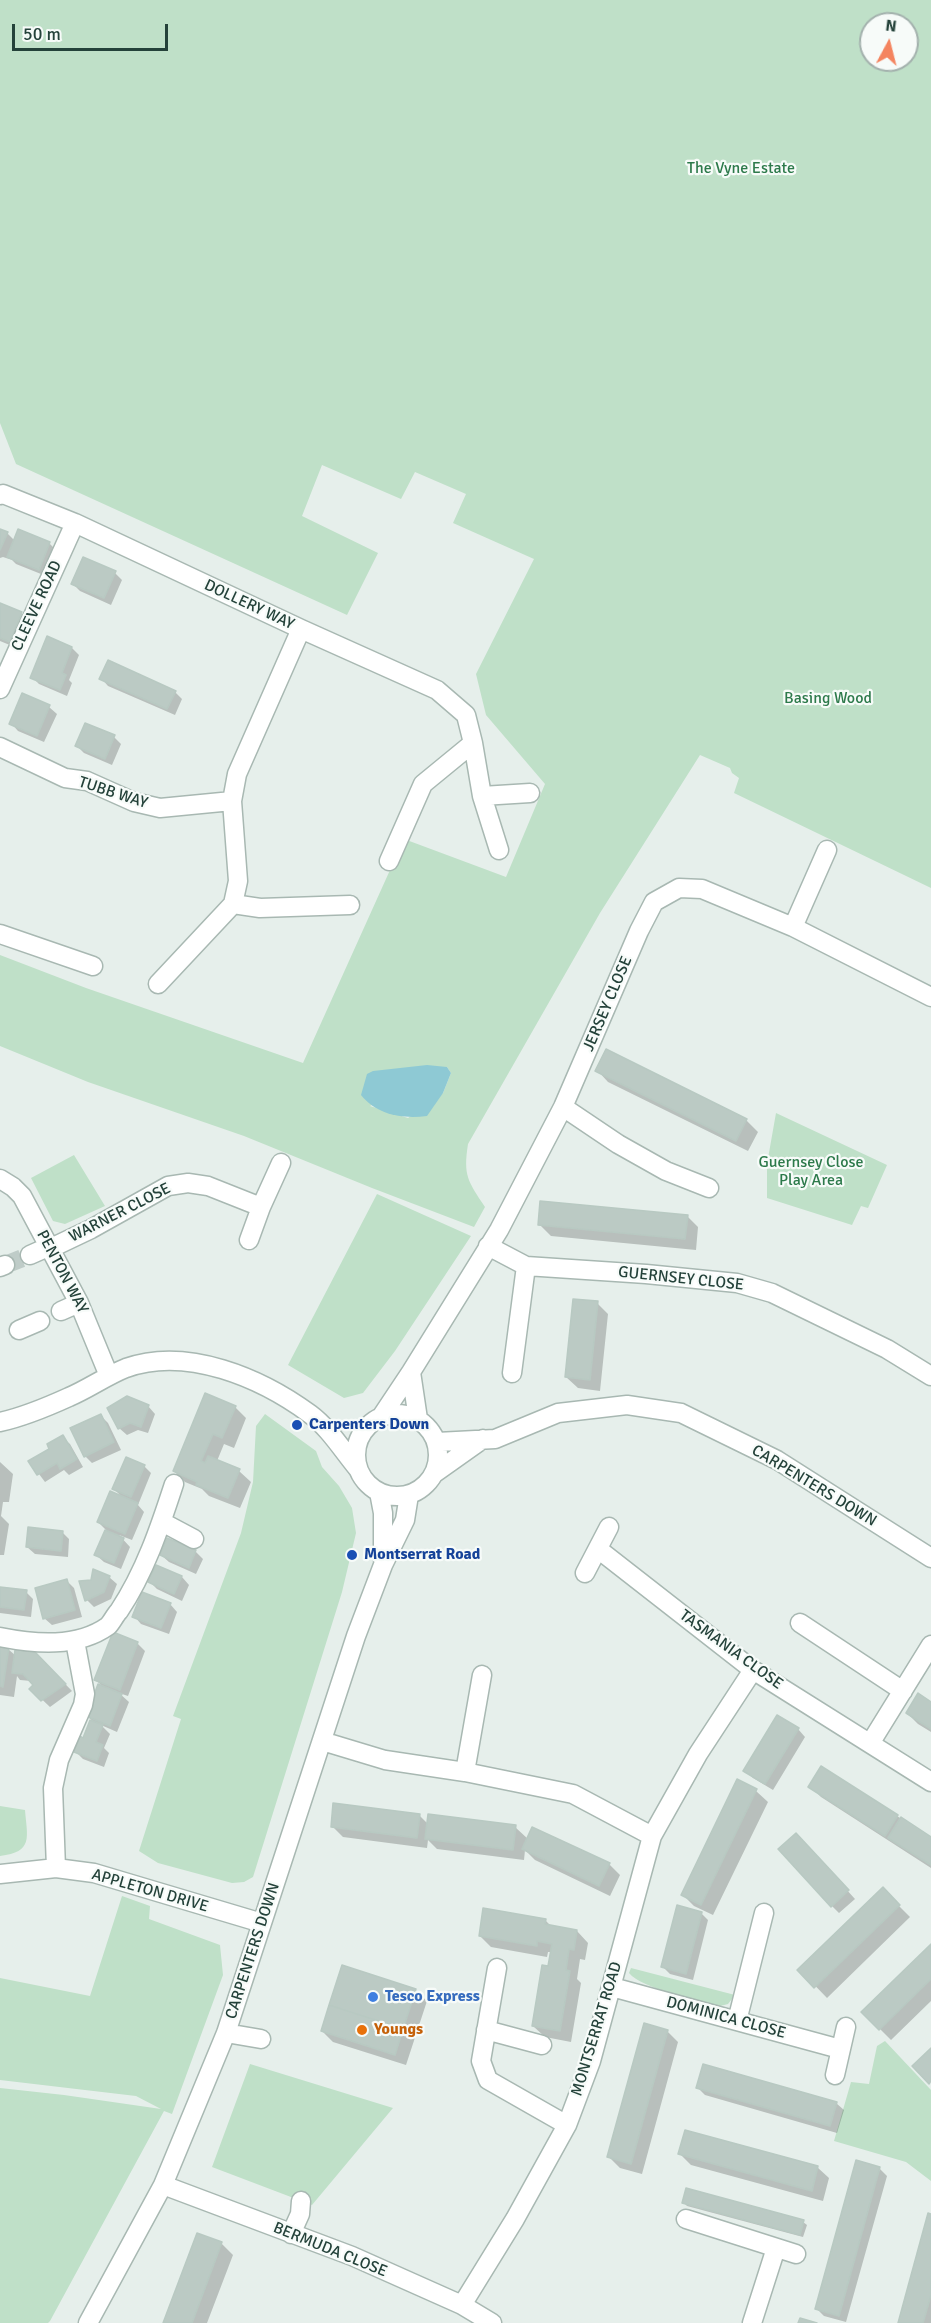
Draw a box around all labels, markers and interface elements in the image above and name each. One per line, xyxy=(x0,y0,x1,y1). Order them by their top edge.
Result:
scale bar xyxy=(15,12,171,50)
north arrow xyxy=(859,12,919,72)
text: N xyxy=(884,16,898,37)
text: 50 m xyxy=(23,23,61,45)
park label: The Vyne Estate xyxy=(687,159,795,179)
street label: CLEEVE ROAD xyxy=(8,558,66,654)
street label: DOLLERY WAY xyxy=(201,576,297,634)
park label: Basing Wood xyxy=(784,689,872,709)
street label: TUBB WAY xyxy=(76,773,150,813)
street label: JERSEY CLOSE xyxy=(579,954,637,1054)
park label: Guernsey Close Play Area xyxy=(759,1153,863,1191)
street label: WARNER CLOSE xyxy=(66,1179,174,1247)
street label: PENTON WAY xyxy=(32,1227,92,1317)
street label: GUERNSEY CLOSE xyxy=(617,1263,745,1295)
place label: Carpenters Down xyxy=(309,1415,429,1435)
marker: Carpenters Down xyxy=(290,1418,304,1432)
street label: CARPENTERS DOWN xyxy=(748,1441,880,1531)
place label: Montserrat Road xyxy=(364,1545,480,1565)
marker: Montserrat Road xyxy=(345,1548,359,1562)
street label: TASMANIA CLOSE xyxy=(676,1606,786,1694)
street label: APPLETON DRIVE xyxy=(89,1865,211,1917)
street label: CARPENTERS DOWN xyxy=(222,1880,284,2022)
street label: MONTSERRAT ROAD xyxy=(567,1960,627,2098)
place label: Tesco Express xyxy=(385,1987,480,2007)
marker: Tesco Express xyxy=(366,1990,380,2004)
street label: DOMINICA CLOSE xyxy=(664,1993,788,2043)
place label: Youngs xyxy=(374,2020,423,2040)
marker: Youngs xyxy=(355,2023,369,2037)
street label: BERMUDA CLOSE xyxy=(270,2218,390,2282)

